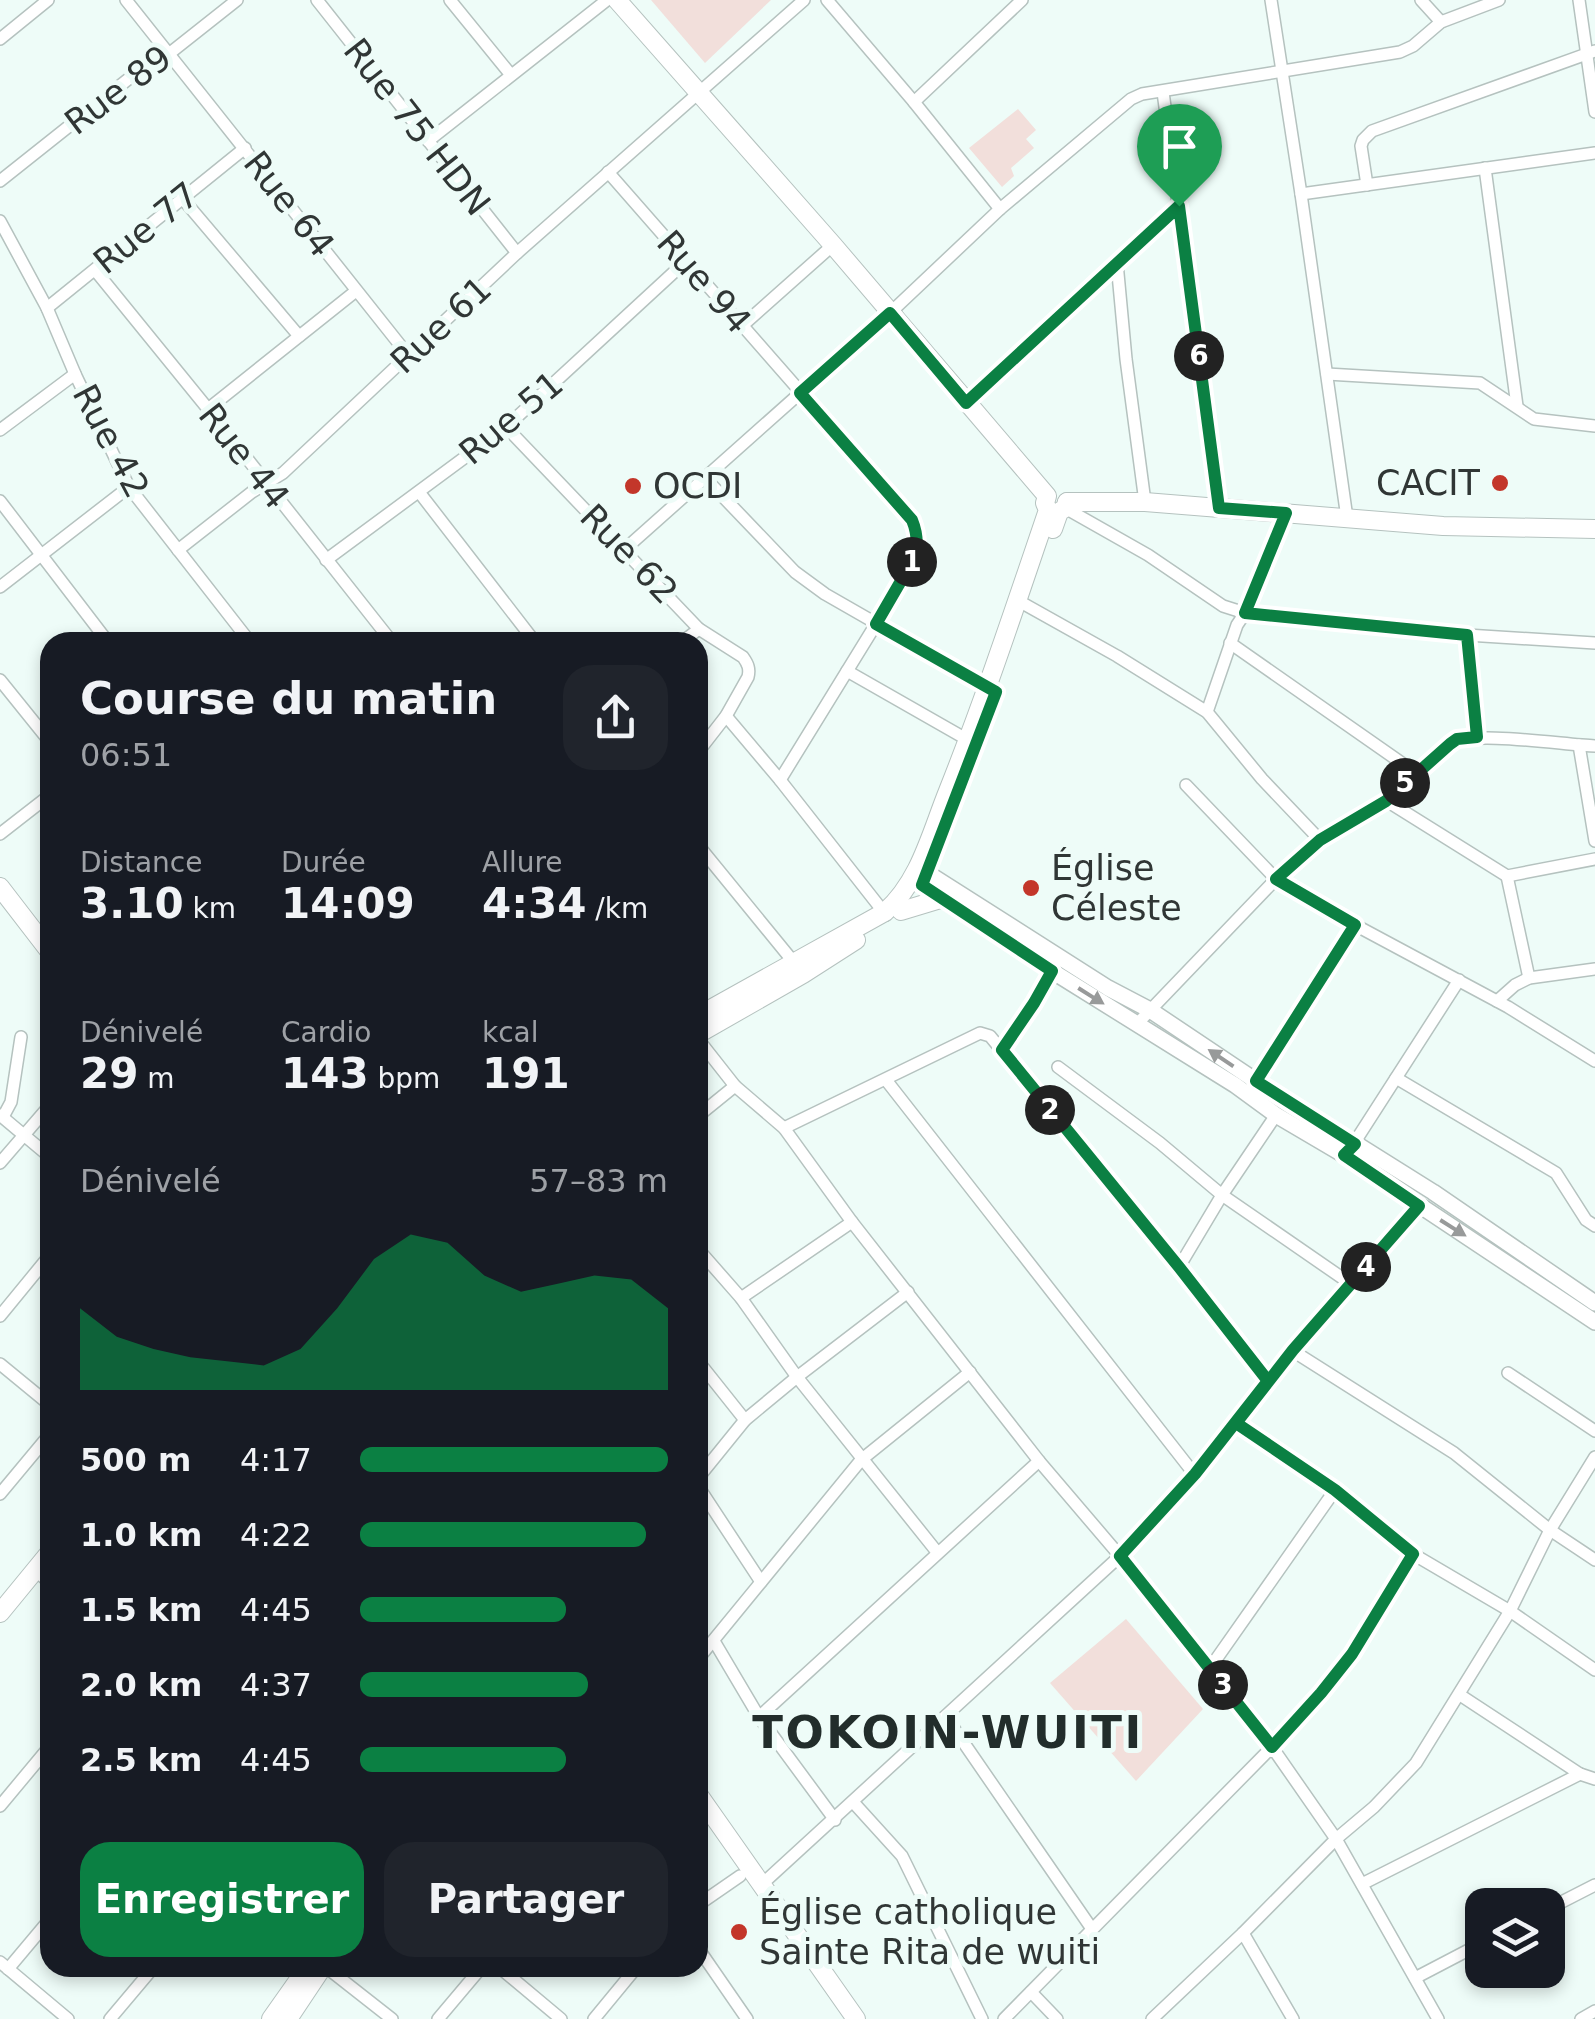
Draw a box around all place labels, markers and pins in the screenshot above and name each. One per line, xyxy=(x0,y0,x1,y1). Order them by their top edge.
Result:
pin xyxy=(1137,104,1222,207)
pin: 6 xyxy=(1174,331,1224,381)
place label: CACIT xyxy=(1376,463,1481,503)
place label: OCDI xyxy=(653,466,742,506)
marker: CACIT xyxy=(1489,472,1511,494)
marker: OCDI xyxy=(622,475,644,497)
pin: 1 xyxy=(887,537,937,587)
pin: 5 xyxy=(1380,758,1430,808)
place label: Église Céleste xyxy=(1051,847,1182,928)
marker: Église Céleste xyxy=(1020,877,1042,899)
pin: 2 xyxy=(1025,1085,1075,1135)
pin: 4 xyxy=(1341,1242,1391,1292)
pin: 3 xyxy=(1198,1660,1248,1710)
place label: Église catholique Sainte Rita de wuiti xyxy=(759,1891,1100,1972)
marker: Église catholique Sainte Rita de wuiti xyxy=(728,1921,750,1943)

